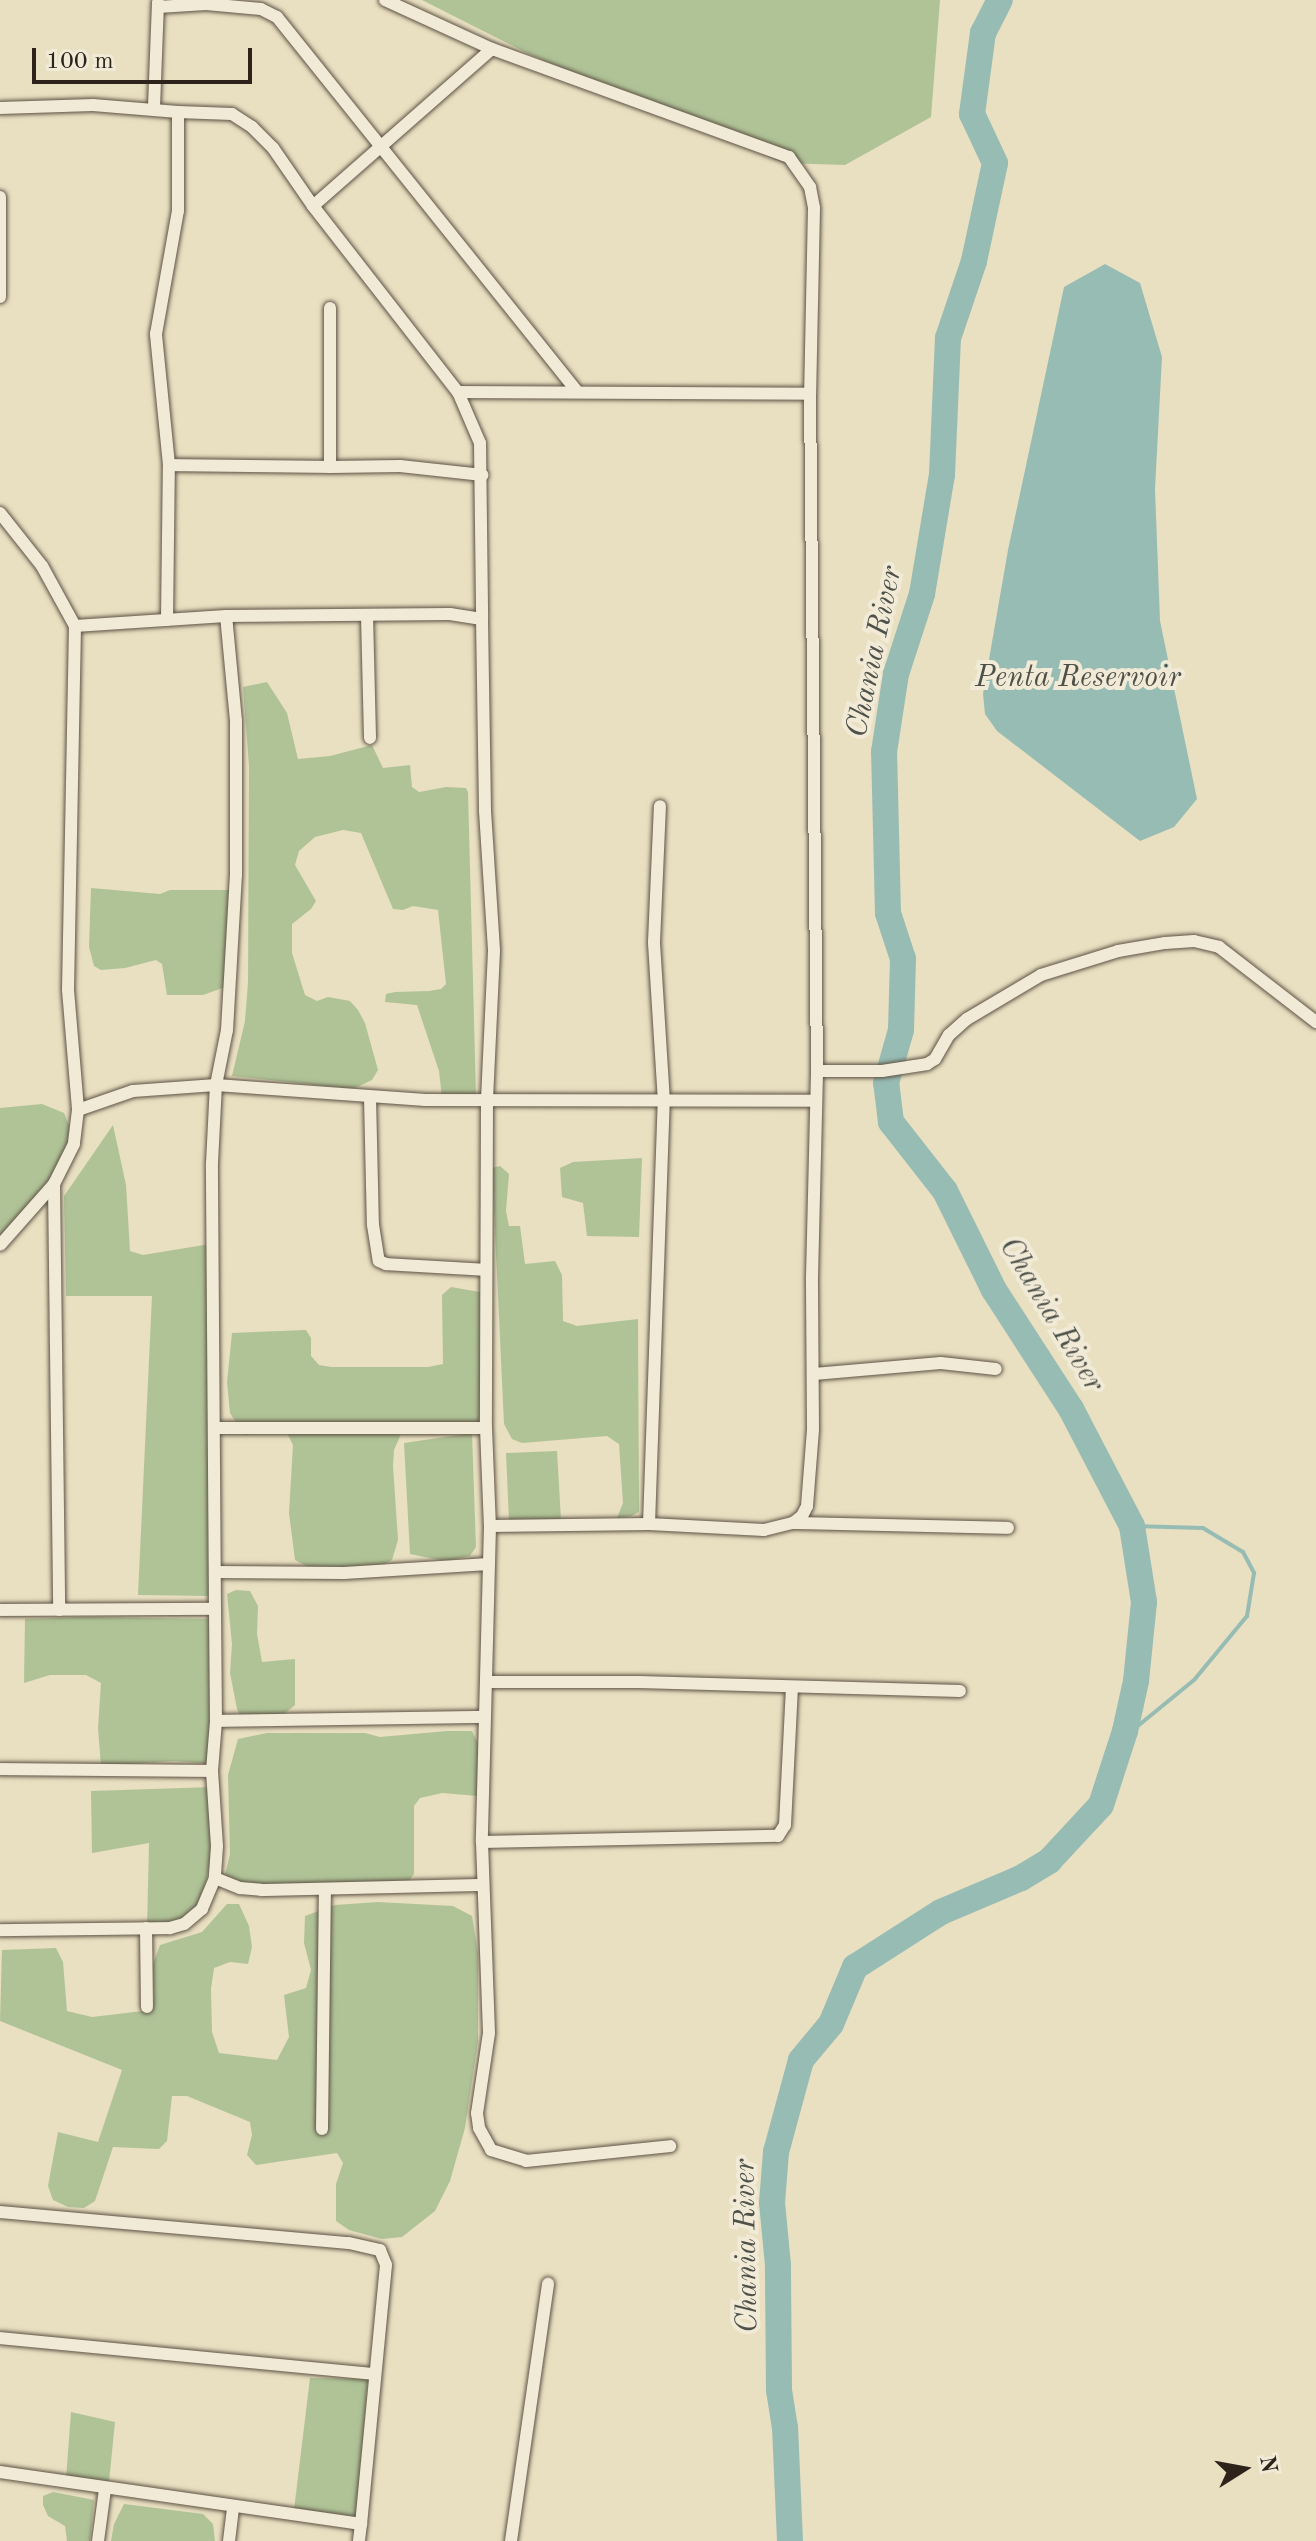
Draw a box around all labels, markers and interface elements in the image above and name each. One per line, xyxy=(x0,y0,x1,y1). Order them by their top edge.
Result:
scale bar xyxy=(36,32,256,82)
text: 100 m xyxy=(46,50,114,74)
water label: Chania River xyxy=(839,563,911,741)
water label: Penta Reservoir xyxy=(975,660,1181,696)
water label: Chania River xyxy=(991,1231,1111,1399)
water label: Chania River xyxy=(727,2159,767,2333)
north arrow xyxy=(1204,2429,1284,2509)
text: N xyxy=(1255,2454,1280,2475)

